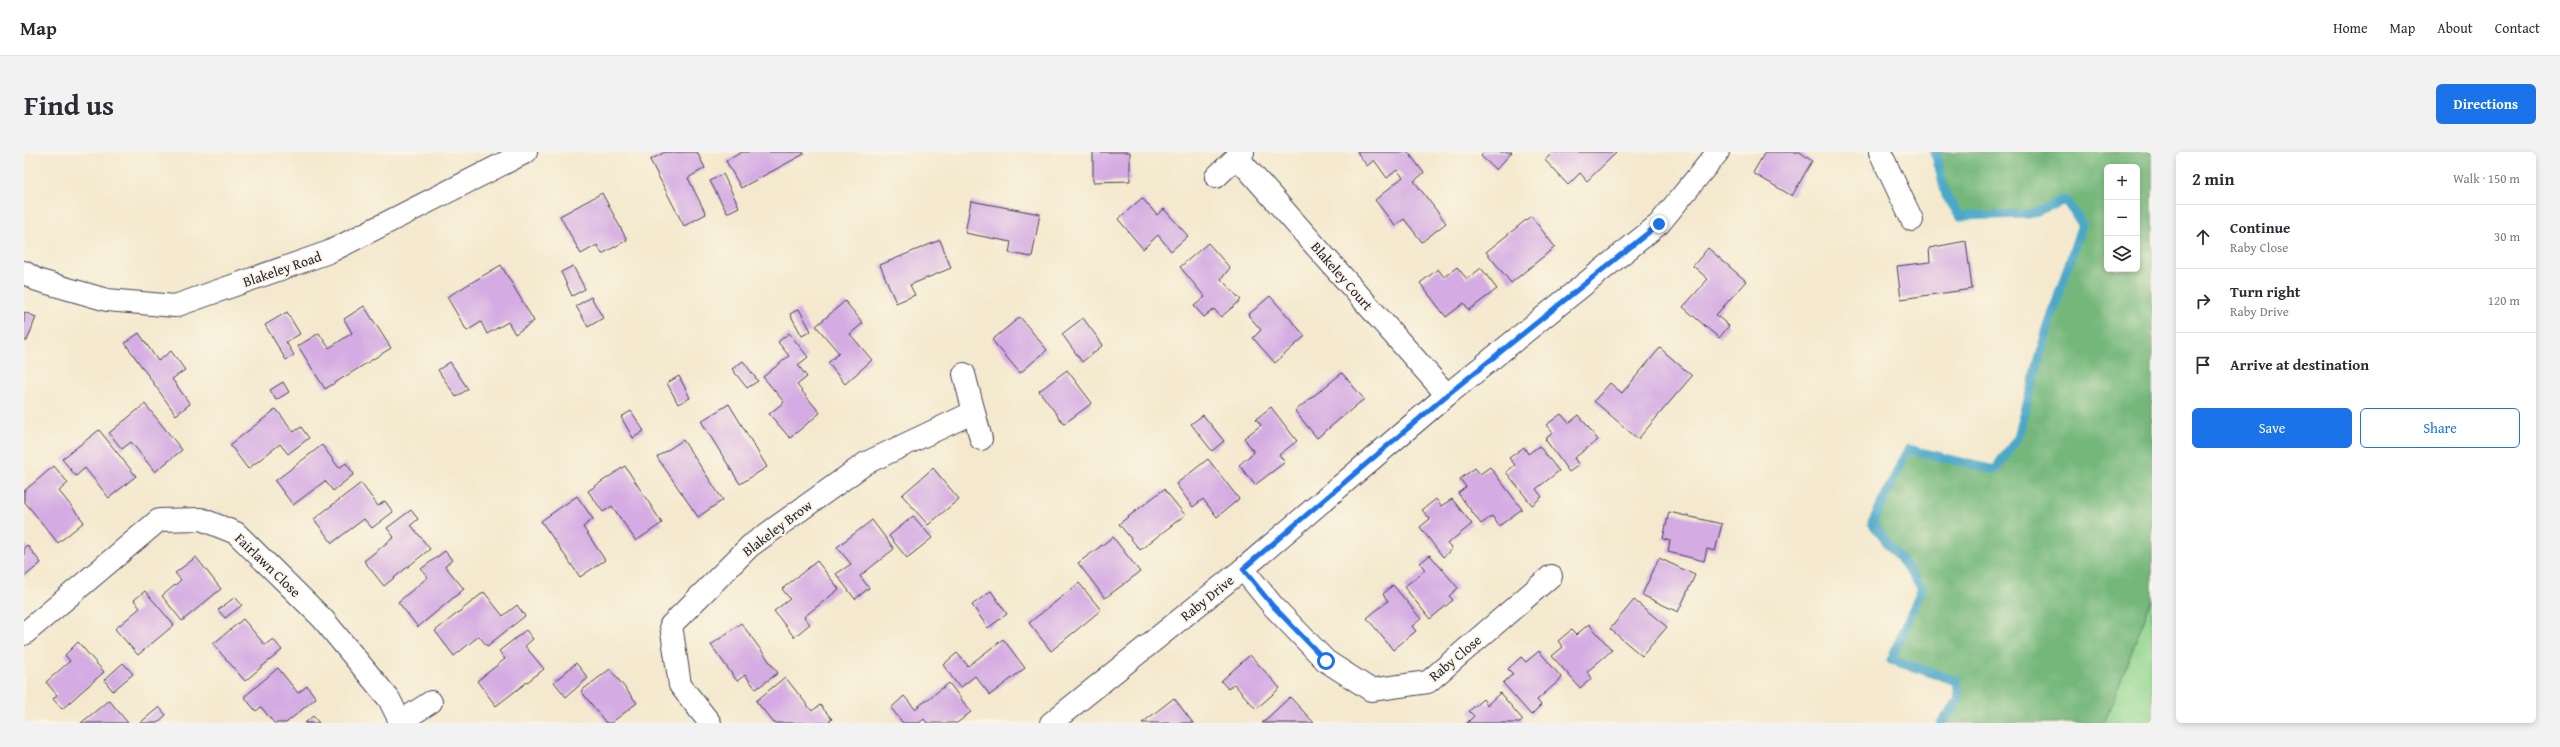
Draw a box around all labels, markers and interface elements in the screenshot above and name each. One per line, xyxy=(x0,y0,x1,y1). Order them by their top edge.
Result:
text: Map xyxy=(20,14,57,42)
text: Home xyxy=(2333,18,2368,38)
text: Map xyxy=(2390,18,2415,38)
text: About xyxy=(2437,18,2473,38)
text: Contact xyxy=(2495,18,2540,38)
text: Find us xyxy=(24,84,114,125)
button: Directions xyxy=(2436,84,2536,124)
map controls xyxy=(2104,164,2140,272)
button: + xyxy=(2104,164,2140,200)
text: 2 min xyxy=(2192,166,2234,191)
text: Walk · 150 m xyxy=(2453,169,2520,188)
button: − xyxy=(2104,200,2140,236)
route end xyxy=(1650,215,1668,233)
text: Continue xyxy=(2230,217,2291,238)
icon: ahead xyxy=(2192,226,2214,248)
text: 30 m xyxy=(2494,227,2520,246)
button: layers xyxy=(2104,236,2140,272)
street label: Blakeley Court xyxy=(1306,237,1378,315)
text: Raby Close xyxy=(2230,238,2288,257)
street label: Blakeley Road xyxy=(240,246,324,292)
text: Turn right xyxy=(2230,281,2301,302)
icon: right xyxy=(2192,290,2214,312)
text: 120 m xyxy=(2488,291,2520,310)
text: Raby Drive xyxy=(2230,302,2289,321)
icon: arrive xyxy=(2192,354,2214,376)
text: Arrive at destination xyxy=(2230,354,2369,375)
button: Save xyxy=(2192,408,2352,448)
button: Share xyxy=(2360,408,2520,448)
street label: Blakeley Brow xyxy=(738,495,816,561)
street label: Fairlawn Close xyxy=(231,528,306,602)
street label: Raby Drive xyxy=(1176,570,1238,626)
street label: Raby Close xyxy=(1425,630,1486,686)
route start xyxy=(1317,652,1335,670)

